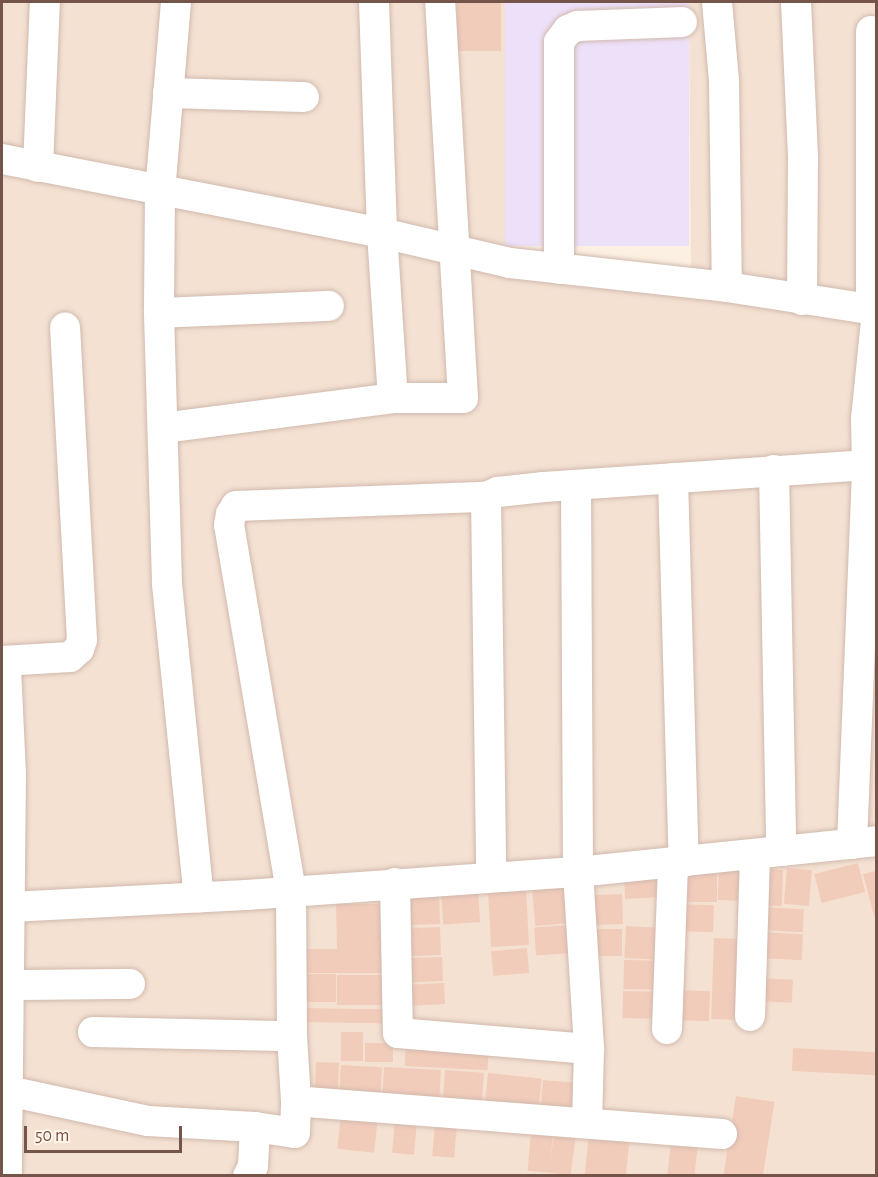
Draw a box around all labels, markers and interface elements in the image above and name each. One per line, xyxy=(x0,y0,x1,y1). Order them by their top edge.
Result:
scale bar xyxy=(27,1114,184,1152)
text: 50 m xyxy=(35,1127,69,1145)

